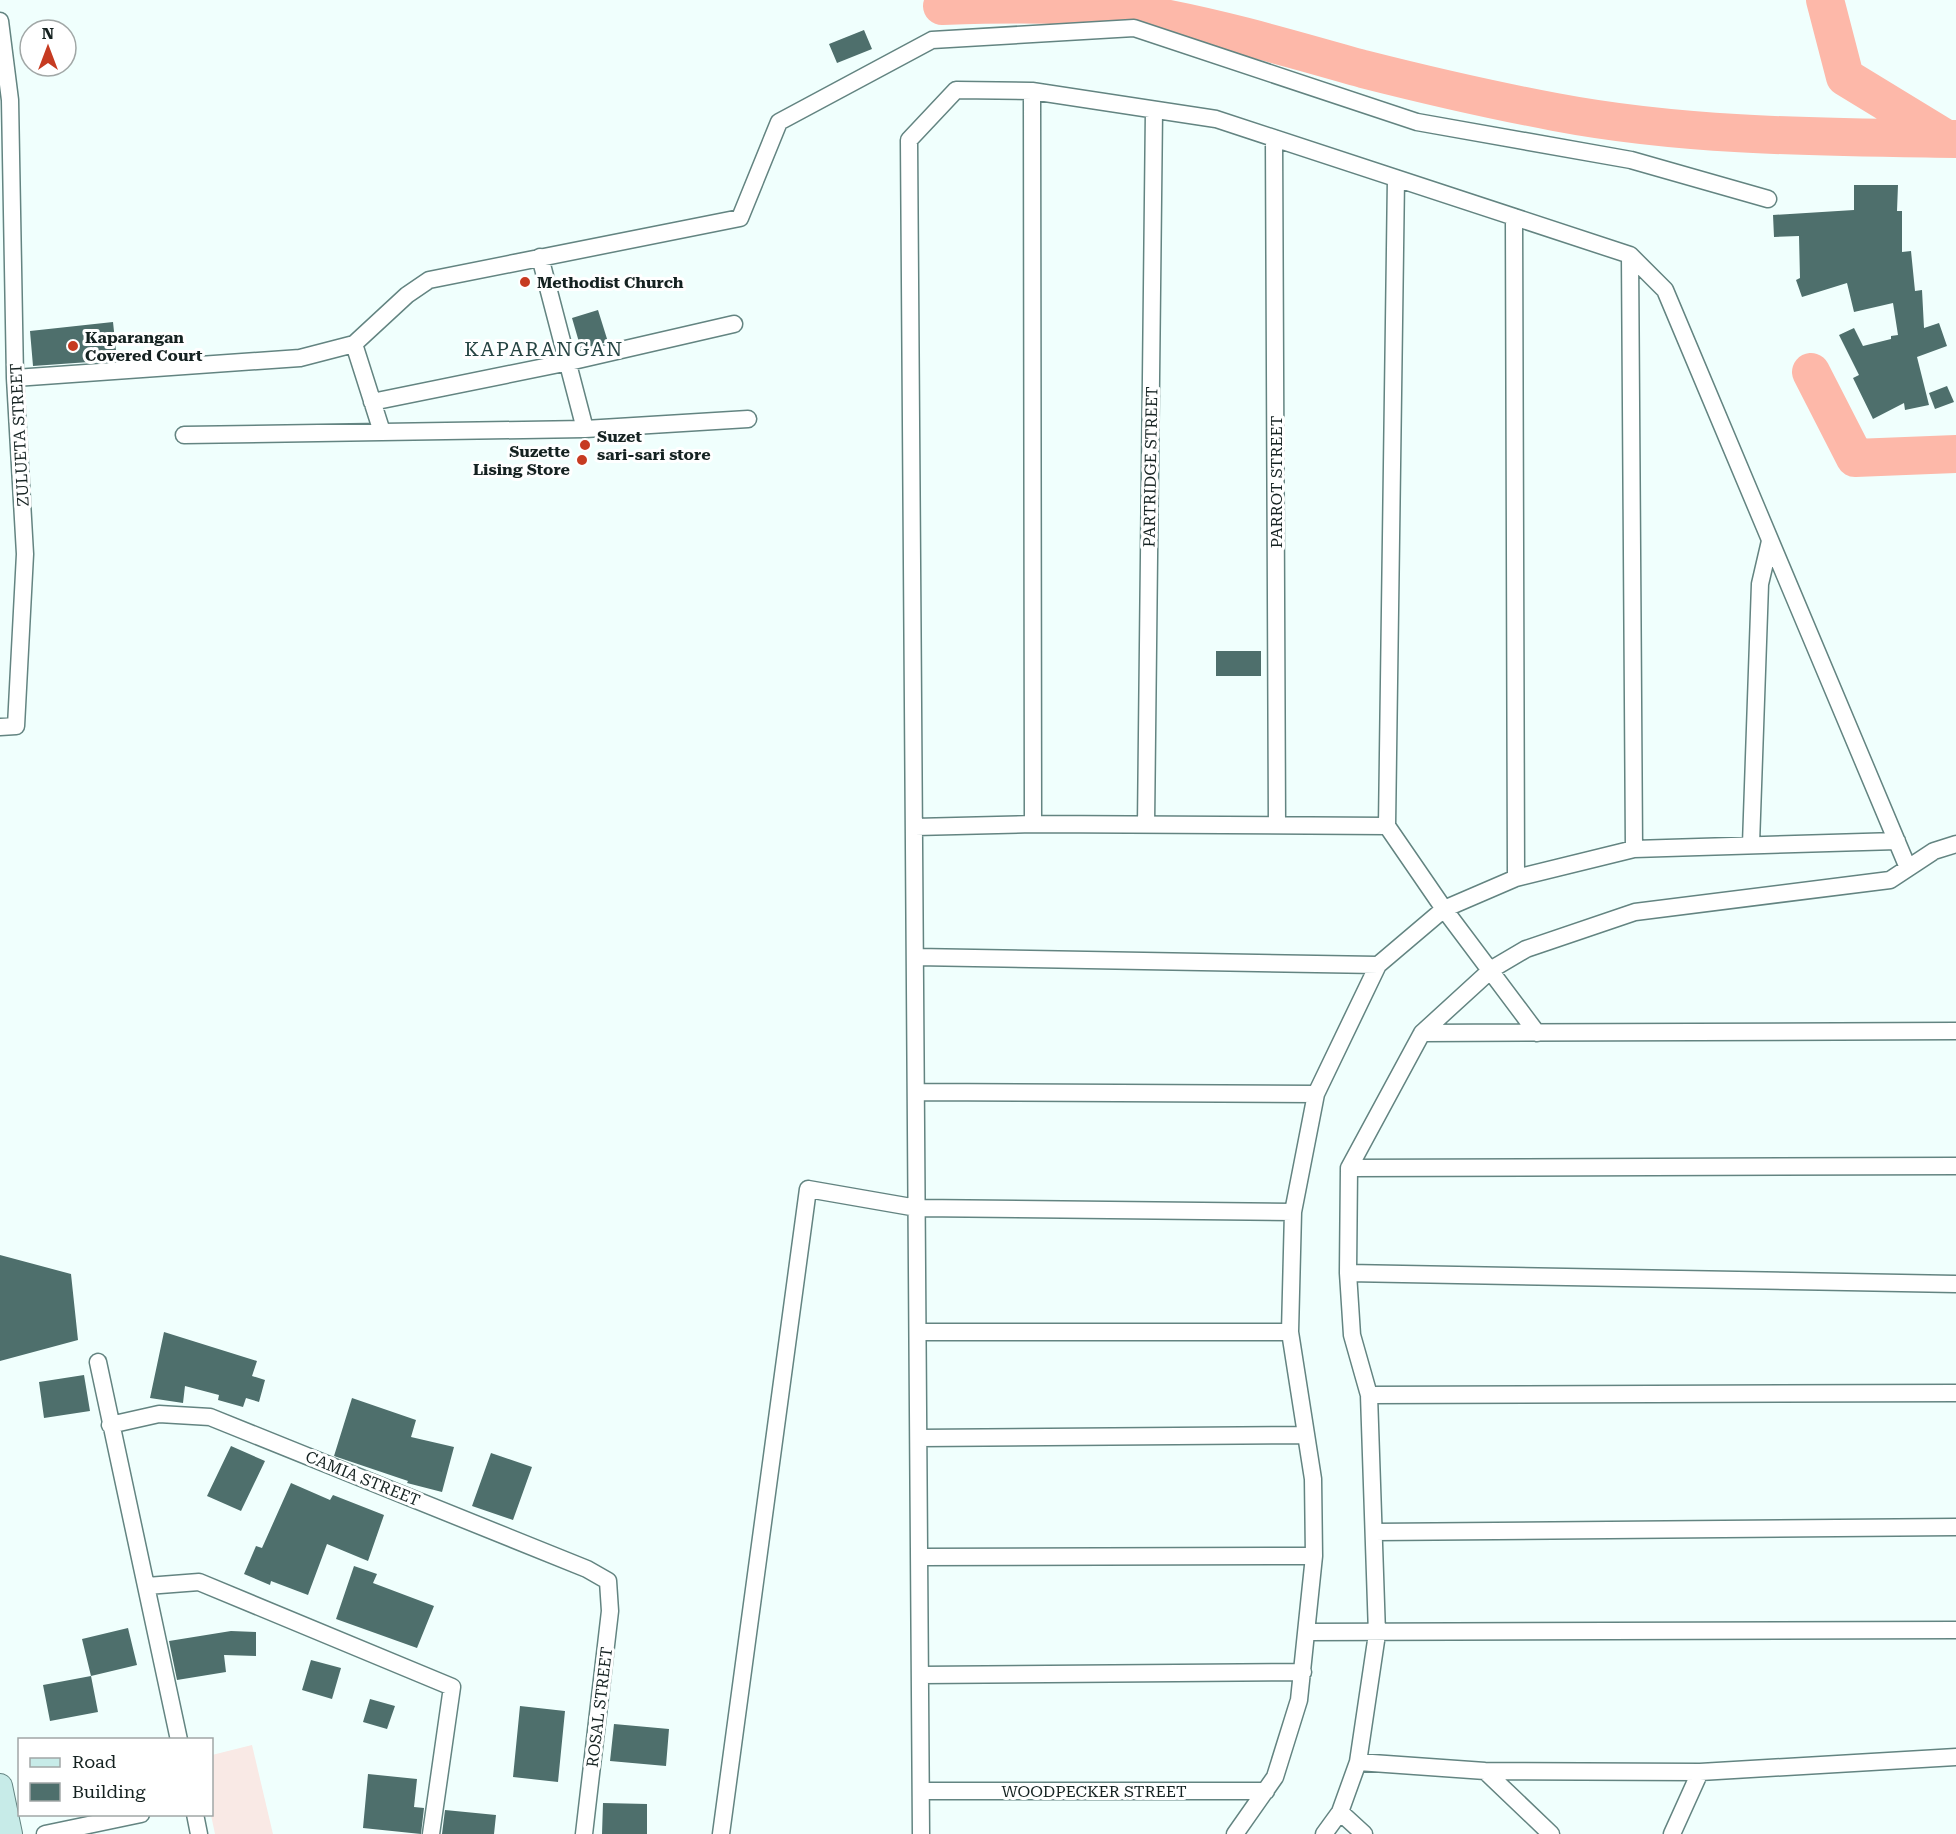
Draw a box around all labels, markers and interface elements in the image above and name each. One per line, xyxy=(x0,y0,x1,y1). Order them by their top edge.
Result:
north arrow xyxy=(18,18,78,78)
text: N xyxy=(42,24,54,43)
place label: Methodist Church xyxy=(537,273,684,292)
marker: Methodist Church xyxy=(518,275,532,289)
place label: Kaparangan Covered Court xyxy=(85,328,203,365)
district label: KAPARANGAN xyxy=(464,337,624,361)
marker: Kaparangan Covered Court xyxy=(66,339,80,353)
street label: ZULUETA STREET xyxy=(6,363,33,507)
street label: PARTRIDGE STREET xyxy=(1140,386,1161,548)
street label: PARROT STREET xyxy=(1267,415,1286,548)
place label: Suzet sari-sari store xyxy=(597,427,711,464)
marker: Suzet sari-sari store xyxy=(578,438,592,452)
place label: Suzette Lising Store xyxy=(473,442,570,479)
marker: Suzette Lising Store xyxy=(575,453,589,467)
street label: CAMIA STREET xyxy=(303,1447,423,1510)
street label: ROSAL STREET xyxy=(583,1645,616,1768)
legend xyxy=(18,1738,213,1816)
text: Road xyxy=(72,1751,117,1772)
text: Building xyxy=(72,1781,146,1802)
street label: WOODPECKER STREET xyxy=(1001,1782,1187,1801)

